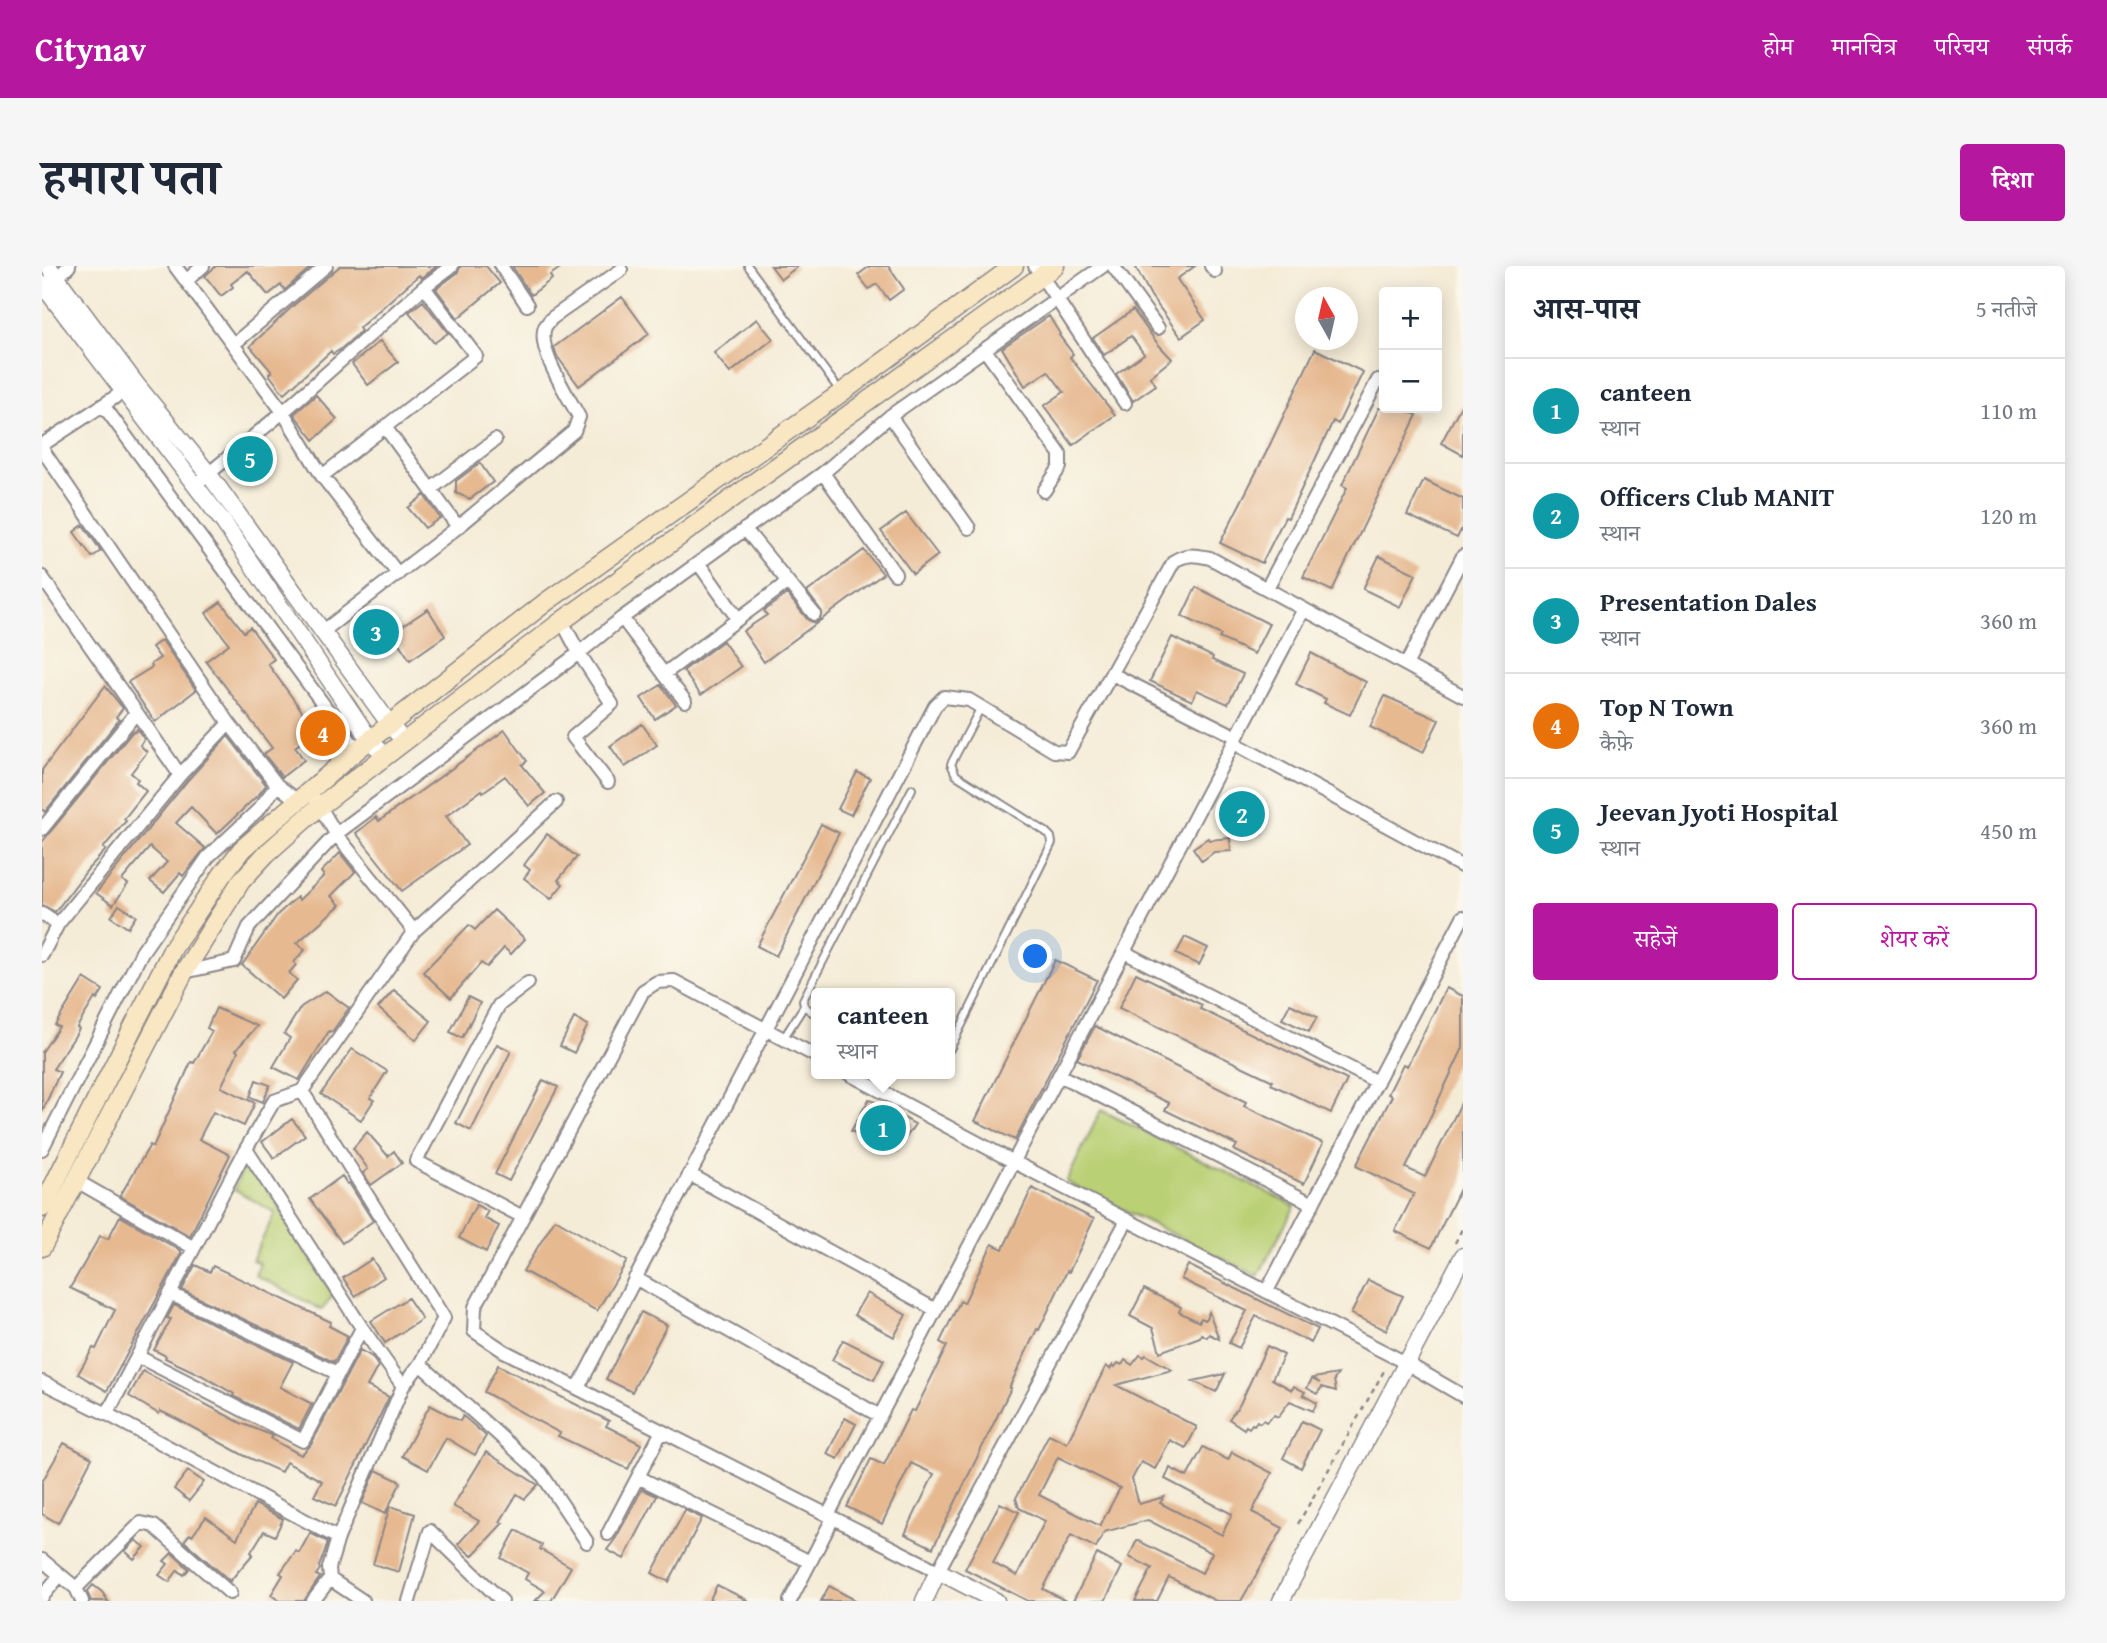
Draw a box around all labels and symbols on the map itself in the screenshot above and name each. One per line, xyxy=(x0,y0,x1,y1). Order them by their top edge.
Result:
north arrow xyxy=(1295,287,1358,350)
pin: 5 xyxy=(227,433,273,485)
pin: 3 xyxy=(353,606,399,658)
pin: 4 xyxy=(300,707,346,759)
pin: 2 xyxy=(1219,788,1265,840)
your location xyxy=(1018,939,1052,973)
pin: 1 xyxy=(860,1102,906,1154)

